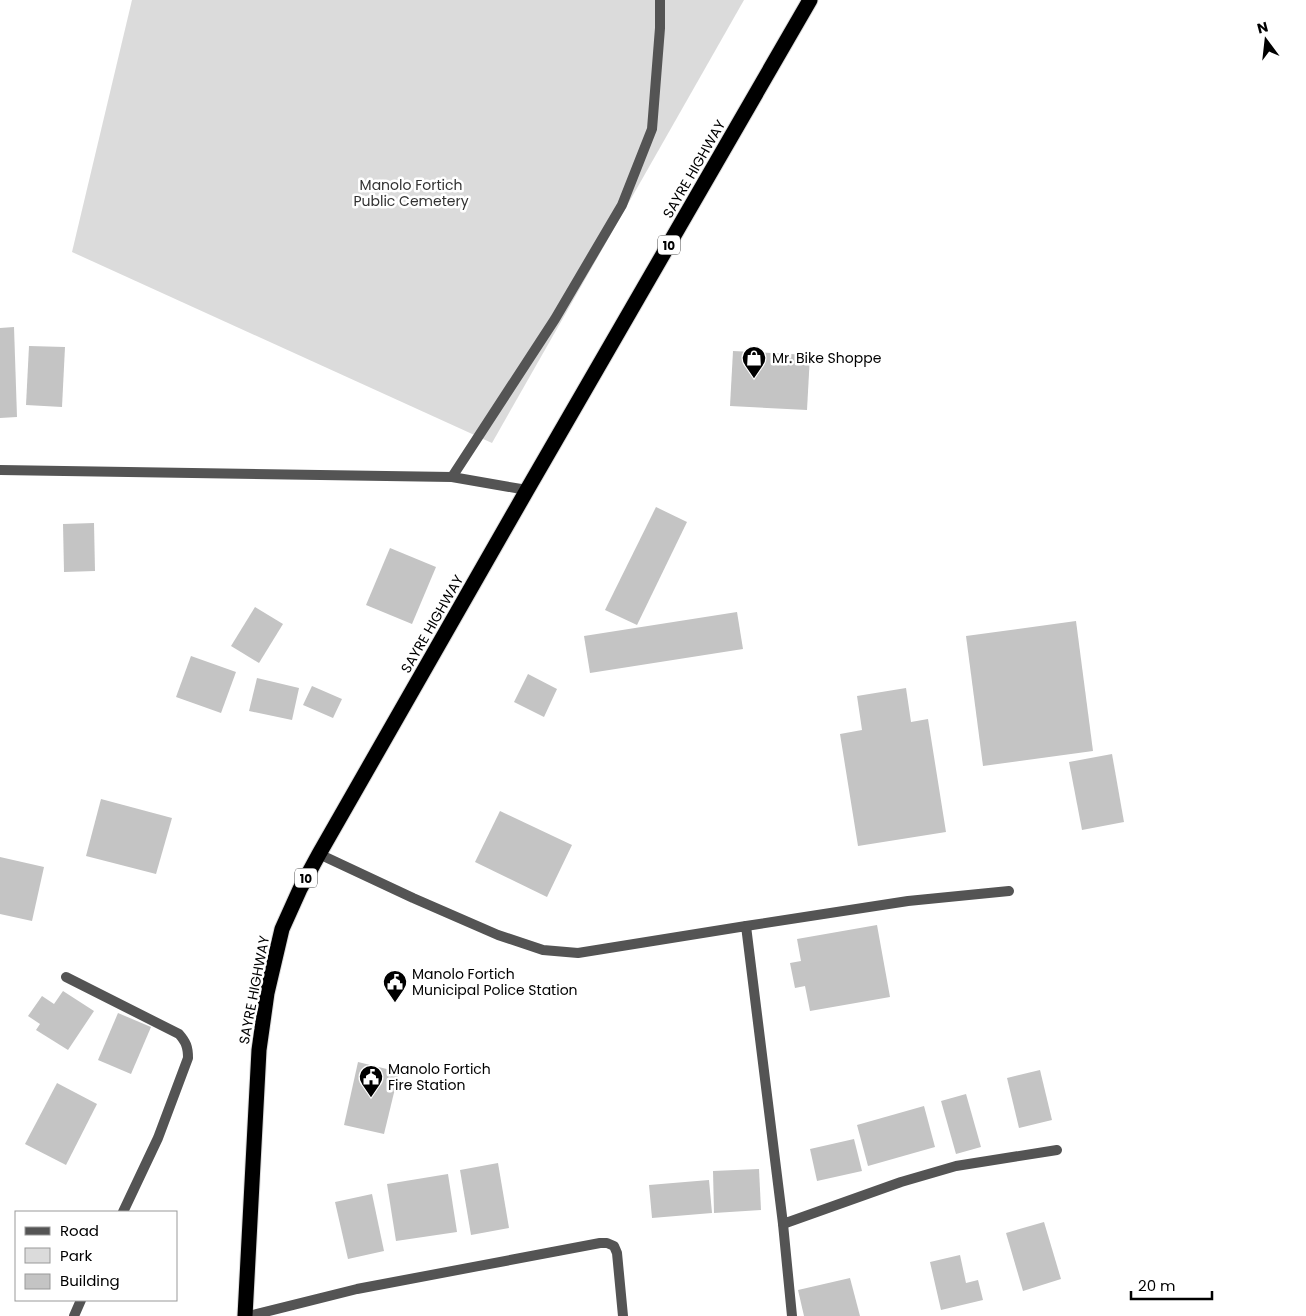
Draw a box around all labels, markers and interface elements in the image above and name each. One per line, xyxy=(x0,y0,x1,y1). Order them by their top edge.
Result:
north arrow xyxy=(1241,15,1291,65)
text: N xyxy=(1255,16,1270,38)
street label: SAYRE HIGHWAY xyxy=(658,116,730,222)
park label: Manolo Fortich Public Cemetery xyxy=(353,175,469,211)
road number: 10 xyxy=(658,236,680,254)
shop icon: Mr. Bike Shoppe xyxy=(741,345,767,379)
place label: Mr. Bike Shoppe xyxy=(772,348,882,368)
street label: SAYRE HIGHWAY xyxy=(396,571,468,677)
road number: 10 xyxy=(295,868,317,888)
street label: SAYRE HIGHWAY xyxy=(234,934,274,1046)
place label: Manolo Fortich Municipal Police Station xyxy=(412,964,578,1000)
public building icon: Manolo Fortich Municipal Police Station xyxy=(382,969,408,1003)
place label: Manolo Fortich Fire Station xyxy=(388,1059,491,1095)
public building icon: Manolo Fortich Fire Station xyxy=(358,1064,384,1098)
legend xyxy=(15,1211,178,1301)
text: Road xyxy=(60,1220,99,1241)
text: Park xyxy=(60,1245,92,1266)
scale bar xyxy=(1131,1268,1212,1300)
text: Building xyxy=(60,1270,120,1291)
text: 20 m xyxy=(1138,1275,1176,1296)

